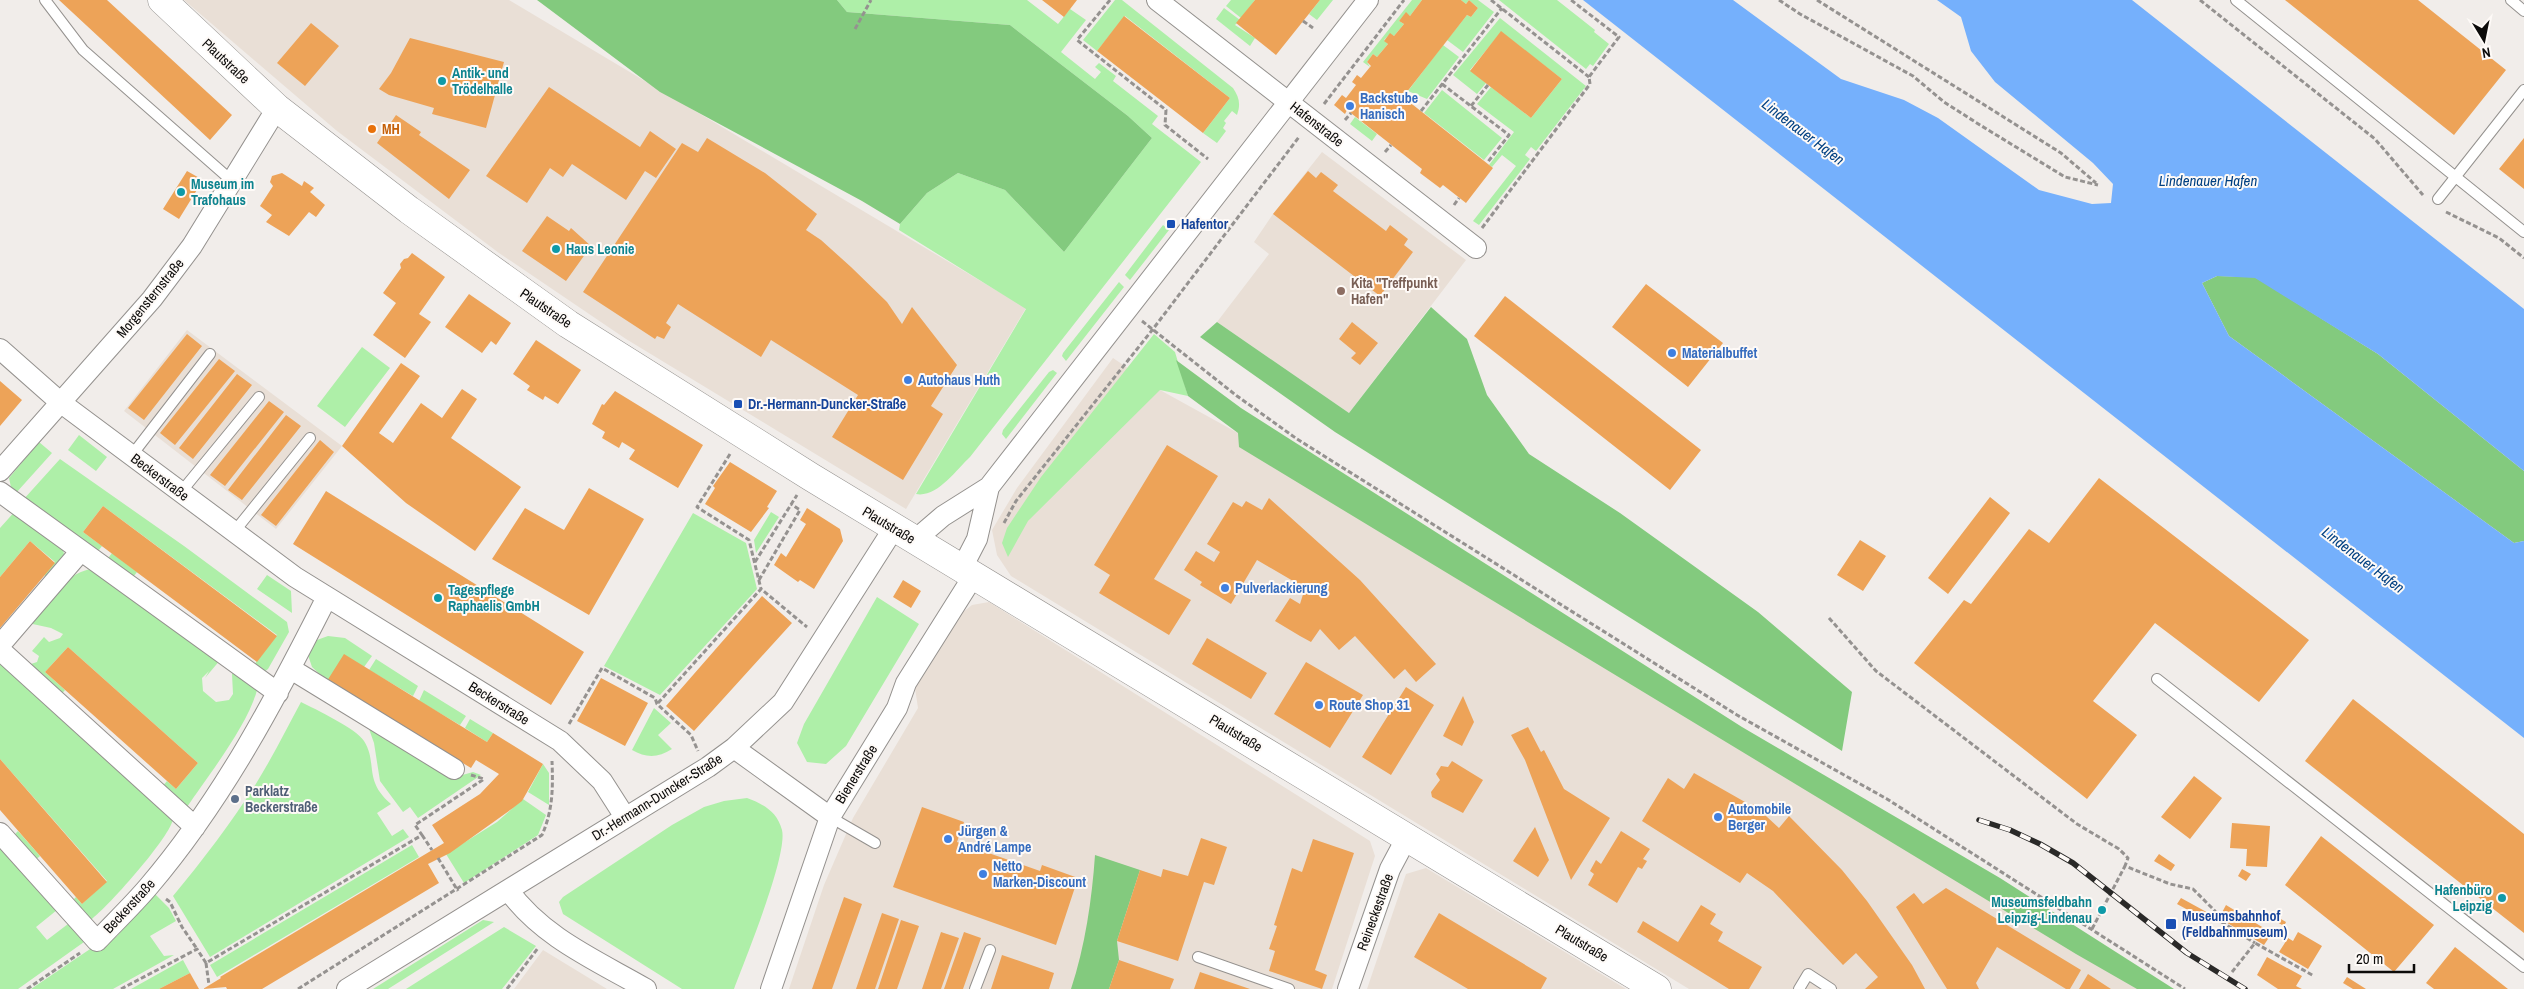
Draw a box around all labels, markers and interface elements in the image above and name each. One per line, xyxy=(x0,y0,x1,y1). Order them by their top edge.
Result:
north arrow xyxy=(2459,15,2509,65)
street label: Plautstraße xyxy=(198,34,254,88)
text: N xyxy=(2481,43,2492,62)
place label: Antik- und Trödelhalle xyxy=(452,64,513,98)
marker: Antik- und Trödelhalle xyxy=(436,75,448,87)
place label: Backstube Hanisch xyxy=(1360,89,1418,123)
water label: Lindenauer Hafen xyxy=(1758,94,1849,170)
street label: Hafenstraße xyxy=(1287,97,1347,151)
marker: Backstube Hanisch xyxy=(1344,100,1356,112)
place label: MH xyxy=(382,120,400,138)
marker: MH xyxy=(366,123,378,135)
water label: Lindenauer Hafen xyxy=(2159,170,2257,191)
place label: Museum im Trafohaus xyxy=(191,175,254,209)
marker: Museum im Trafohaus xyxy=(175,186,187,198)
place label: Hafentor xyxy=(1181,215,1229,233)
marker: Hafentor xyxy=(1165,218,1177,230)
place label: Haus Leonie xyxy=(566,240,634,258)
marker: Haus Leonie xyxy=(550,243,562,255)
street label: Morgensternstraße xyxy=(112,255,188,341)
place label: Kita "Treffpunkt Hafen" xyxy=(1351,274,1438,308)
street label: Plautstraße xyxy=(517,284,575,332)
marker: Kita "Treffpunkt Hafen" xyxy=(1335,285,1347,297)
place label: Materialbuffet xyxy=(1682,344,1757,362)
marker: Materialbuffet xyxy=(1666,347,1678,359)
place label: Autohaus Huth xyxy=(918,371,1000,389)
marker: Autohaus Huth xyxy=(902,374,914,386)
place label: Dr.-Hermann-Duncker-Straße xyxy=(748,395,906,413)
marker: Dr.-Hermann-Duncker-Straße xyxy=(732,398,744,410)
street label: Beckerstraße xyxy=(127,449,193,505)
street label: Plautstraße xyxy=(859,502,919,548)
water label: Lindenauer Hafen xyxy=(2318,522,2409,598)
place label: Pulverlackierung xyxy=(1235,579,1328,597)
place label: Tagespflege Raphaelis GmbH xyxy=(448,581,540,615)
marker: Pulverlackierung xyxy=(1219,582,1231,594)
marker: Tagespflege Raphaelis GmbH xyxy=(432,592,444,604)
street label: Beckerstraße xyxy=(465,677,533,729)
place label: Route Shop 31 xyxy=(1329,696,1410,714)
marker: Route Shop 31 xyxy=(1313,699,1325,711)
street label: Plautstraße xyxy=(1206,710,1266,756)
street label: Bienerstraße xyxy=(831,741,881,807)
street label: Dr.-Hermann-Duncker-Straße xyxy=(588,749,726,845)
place label: Parklatz Beckerstraße xyxy=(245,782,318,816)
marker: Parklatz Beckerstraße xyxy=(229,793,241,805)
place label: Automobile Berger xyxy=(1728,800,1791,834)
marker: Automobile Berger xyxy=(1712,811,1724,823)
place label: Jürgen & André Lampe xyxy=(958,822,1031,856)
marker: Jürgen & André Lampe xyxy=(942,833,954,845)
place label: Netto Marken-Discount xyxy=(993,857,1086,891)
marker: Netto Marken-Discount xyxy=(977,868,989,880)
street label: Reineckestraße xyxy=(1353,871,1397,953)
street label: Beckerstraße xyxy=(99,875,159,937)
place label: Hafenbüro Leipzig xyxy=(2435,881,2492,915)
marker: Hafenbüro Leipzig xyxy=(2496,892,2508,904)
place label: Museumsfeldbahn Leipzig-Lindenau xyxy=(1991,893,2092,927)
marker: Museumsfeldbahn Leipzig-Lindenau xyxy=(2096,904,2108,916)
place label: Museumsbahnhof (Feldbahnmuseum) xyxy=(2182,907,2287,941)
marker: Museumsbahnhof (Feldbahnmuseum) xyxy=(2164,917,2178,931)
street label: Plautstraße xyxy=(1552,920,1612,966)
scale bar xyxy=(2349,942,2414,974)
text: 20 m xyxy=(2356,948,2383,969)

